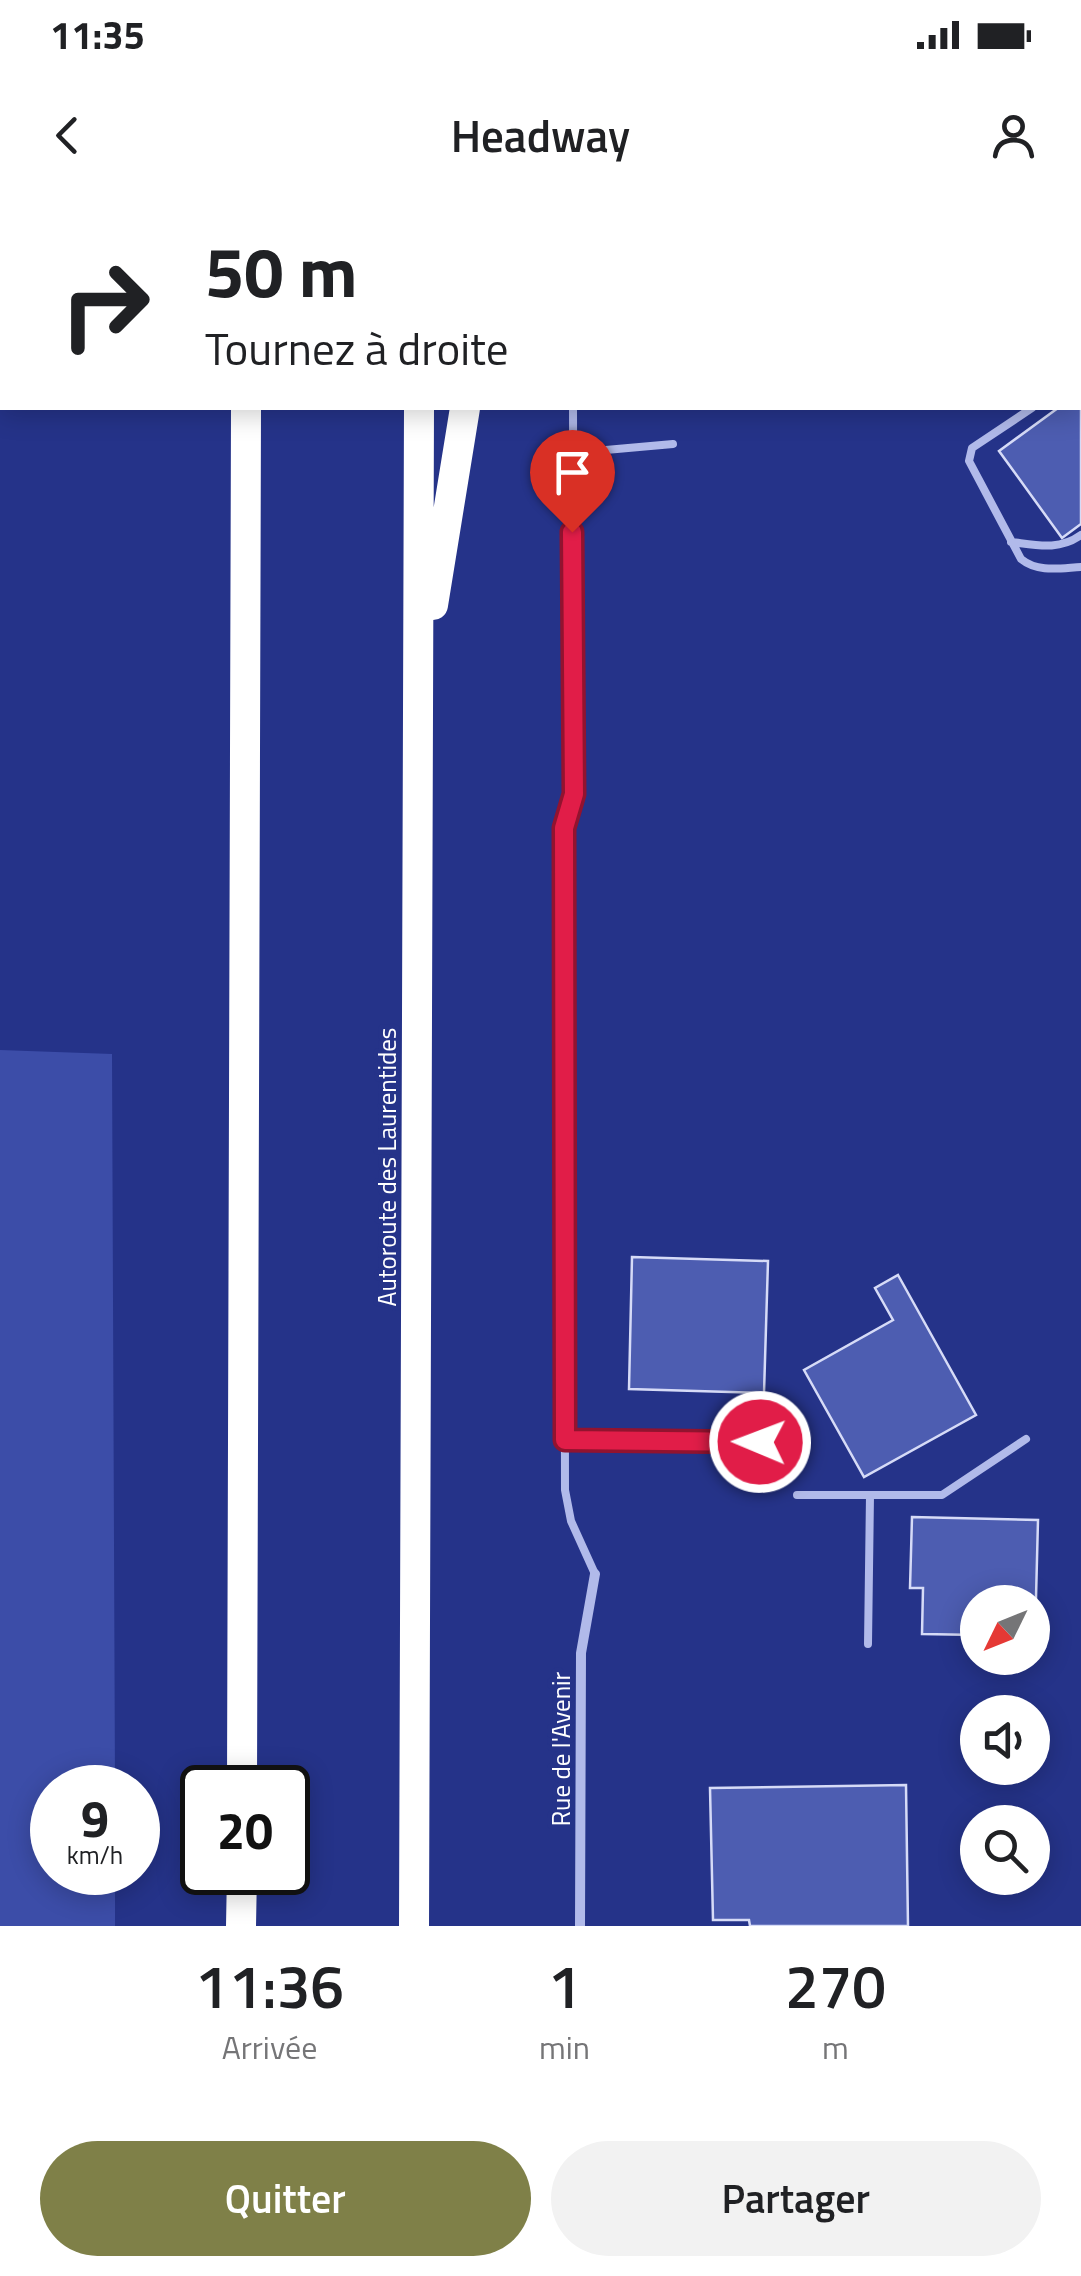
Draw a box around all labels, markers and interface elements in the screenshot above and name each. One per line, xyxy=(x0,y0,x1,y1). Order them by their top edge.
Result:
text: 11:35 xyxy=(50,6,145,64)
text: Headway xyxy=(451,101,630,169)
icon: back xyxy=(40,108,95,163)
icon: person xyxy=(986,108,1041,163)
text: 50 m xyxy=(205,218,358,324)
icon: right xyxy=(40,240,170,370)
text: Tournez à droite xyxy=(205,314,509,382)
pin xyxy=(530,430,615,533)
icon: arrive xyxy=(545,445,600,500)
street label: Autoroute des Laurentides xyxy=(368,1028,406,1306)
position arrow xyxy=(708,1390,812,1494)
north arrow xyxy=(960,1585,1050,1675)
map controls xyxy=(960,1585,1050,1895)
street label: Rue de l'Avenir xyxy=(542,1671,580,1826)
button: sound xyxy=(960,1695,1050,1785)
speed limit sign: 20 xyxy=(180,1765,310,1895)
text: 9 xyxy=(81,1780,109,1856)
button: search xyxy=(960,1805,1050,1895)
text: km/h xyxy=(67,1836,123,1874)
text: 11:36 xyxy=(195,1940,344,2031)
text: 1 xyxy=(548,1940,581,2031)
text: 270 xyxy=(785,1940,886,2031)
text: Arrivée xyxy=(222,2023,317,2071)
text: min xyxy=(539,2023,590,2071)
text: m xyxy=(822,2023,849,2071)
button: Quitter xyxy=(40,2141,531,2256)
button: Partager xyxy=(551,2141,1041,2256)

